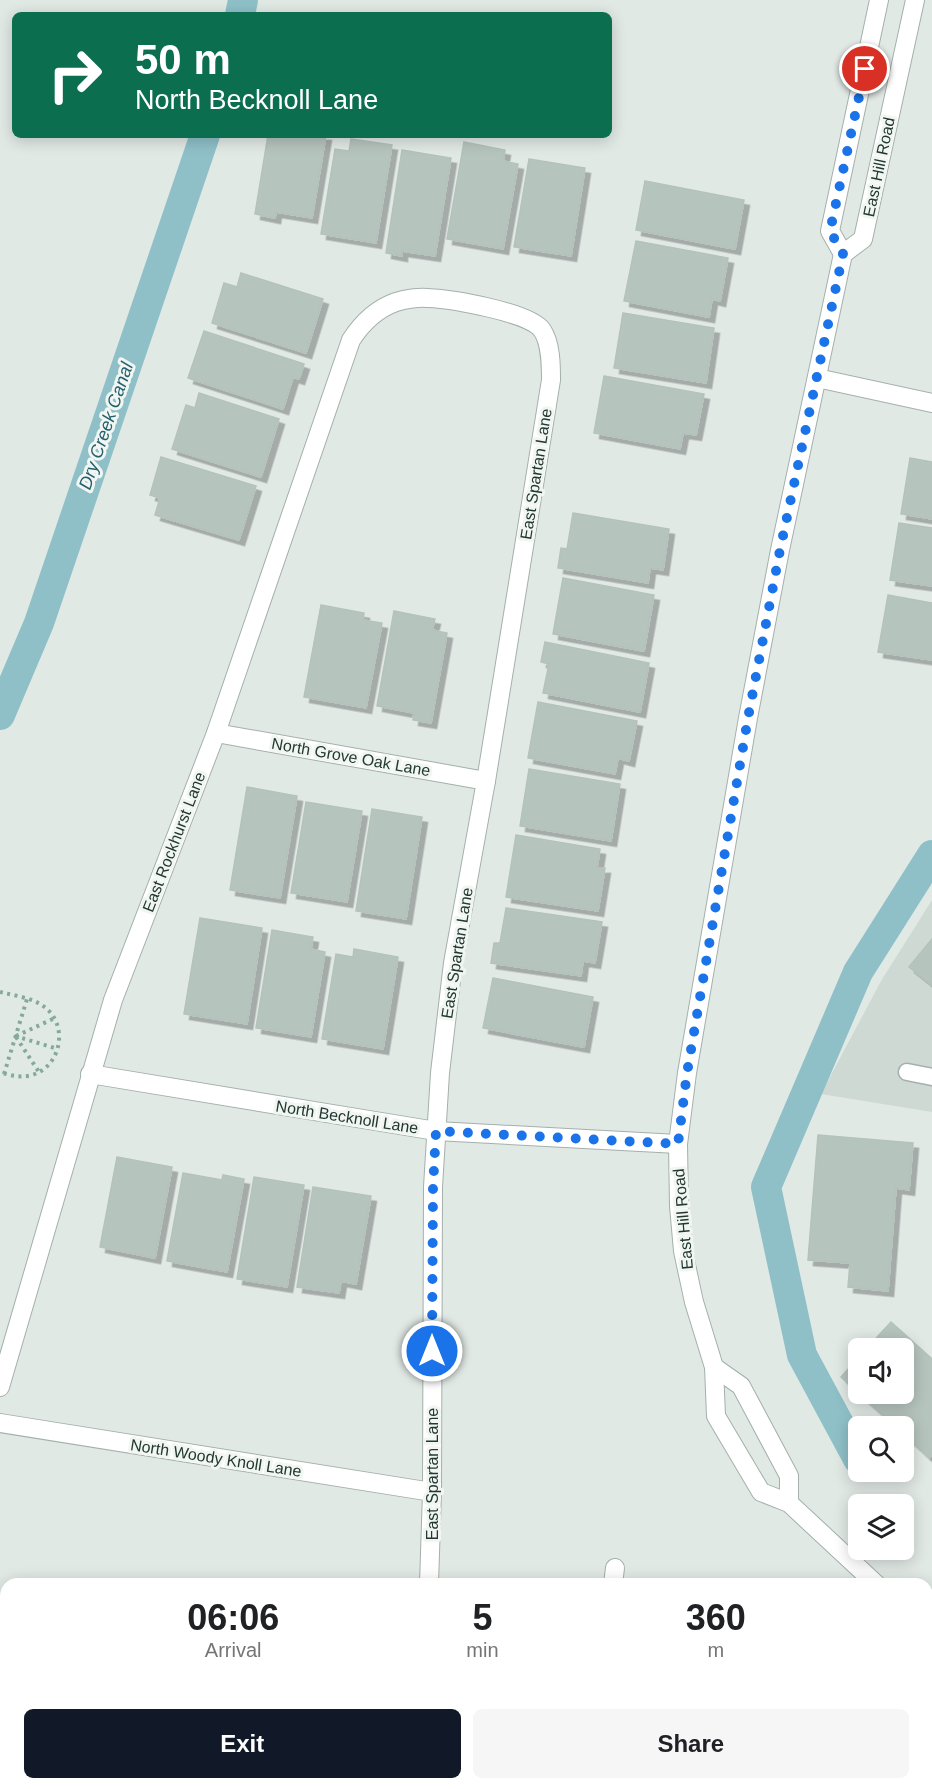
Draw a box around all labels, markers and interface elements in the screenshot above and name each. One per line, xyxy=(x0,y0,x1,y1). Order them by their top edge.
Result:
icon: right xyxy=(36,36,114,114)
text: 50 m xyxy=(135,36,231,83)
pin xyxy=(839,43,890,94)
icon: arrive xyxy=(848,52,881,85)
text: North Becknoll Lane xyxy=(135,85,378,115)
street label: East Hill Road xyxy=(860,116,898,218)
water label: Dry Creek Canal xyxy=(75,359,137,492)
street label: East Spartan Lane xyxy=(517,407,555,541)
street label: North Grove Oak Lane xyxy=(270,735,432,779)
street label: East Rockhurst Lane xyxy=(139,770,209,914)
street label: East Spartan Lane xyxy=(438,886,476,1020)
street label: North Becknoll Lane xyxy=(275,1097,420,1137)
street label: East Hill Road xyxy=(670,1168,696,1270)
position arrow xyxy=(400,1319,464,1383)
map controls xyxy=(848,1338,914,1560)
button: sound xyxy=(848,1338,914,1404)
street label: East Spartan Lane xyxy=(424,1408,441,1540)
button: search xyxy=(848,1416,914,1482)
street label: North Woody Knoll Lane xyxy=(129,1436,303,1480)
button: layers xyxy=(848,1494,914,1560)
text: 06:06 xyxy=(187,1597,279,1638)
text: 5 xyxy=(472,1597,492,1638)
text: 360 xyxy=(686,1597,746,1638)
text: Arrival xyxy=(205,1639,262,1661)
text: min xyxy=(466,1639,499,1661)
text: m xyxy=(707,1639,724,1661)
button: Exit xyxy=(24,1709,461,1778)
button: Share xyxy=(473,1709,909,1778)

